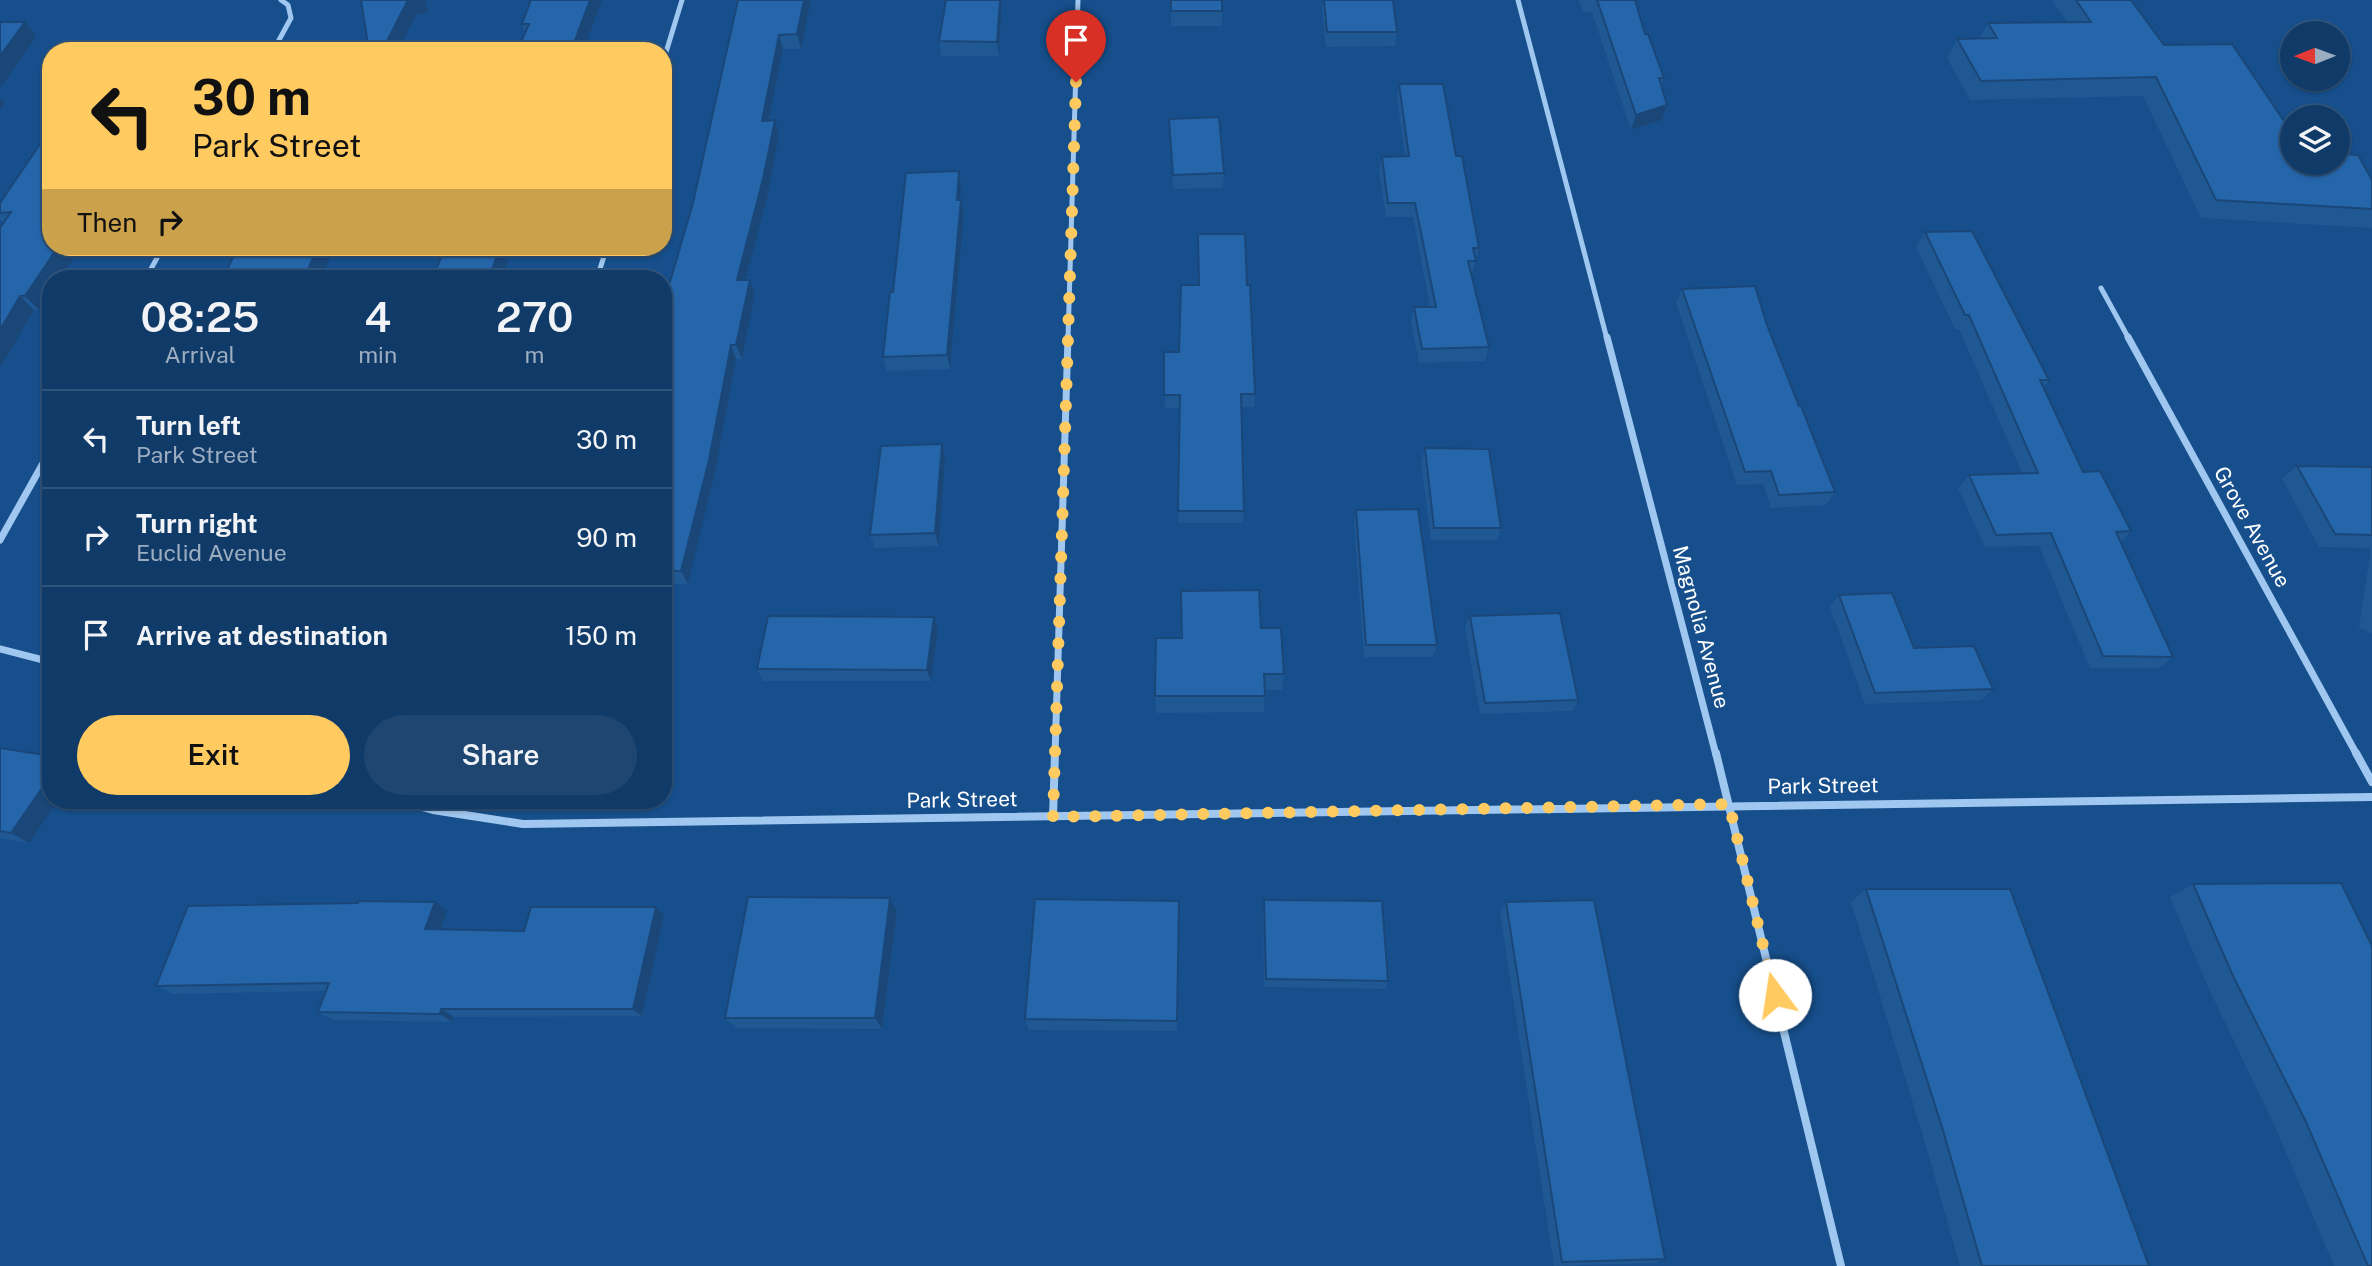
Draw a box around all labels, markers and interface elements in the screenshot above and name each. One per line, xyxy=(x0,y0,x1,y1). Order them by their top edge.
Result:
pin xyxy=(1046,10,1106,82)
icon: arrive xyxy=(1057,21,1095,59)
north arrow xyxy=(2280,21,2350,91)
map controls xyxy=(2280,21,2350,175)
text: 30 m xyxy=(192,68,311,126)
icon: left xyxy=(77,70,168,161)
button: layers xyxy=(2280,105,2350,175)
text: Park Street xyxy=(192,127,362,164)
icon: right xyxy=(151,203,189,241)
text: Then xyxy=(77,207,137,238)
text: 08:25 xyxy=(141,292,260,341)
text: 4 xyxy=(364,292,391,341)
text: 270 xyxy=(496,292,573,341)
text: Arrival xyxy=(165,341,236,368)
text: min xyxy=(358,341,397,368)
text: m xyxy=(525,341,545,368)
text: Turn left xyxy=(136,410,241,441)
icon: left xyxy=(77,420,115,458)
text: 30 m xyxy=(576,424,637,455)
text: Park Street xyxy=(136,441,258,468)
street label: Grove Avenue xyxy=(2209,462,2296,592)
text: Turn right xyxy=(136,508,258,539)
icon: right xyxy=(77,518,115,556)
text: 90 m xyxy=(576,522,637,553)
text: Euclid Avenue xyxy=(136,539,287,566)
street label: Magnolia Avenue xyxy=(1668,543,1735,711)
icon: arrive xyxy=(77,616,115,654)
text: Arrive at destination xyxy=(136,620,388,651)
text: 150 m xyxy=(565,620,637,651)
button: Exit xyxy=(77,715,350,795)
button: Share xyxy=(364,715,637,795)
street label: Park Street xyxy=(1767,772,1879,799)
street label: Park Street xyxy=(906,786,1018,813)
position arrow xyxy=(1738,958,1812,1032)

